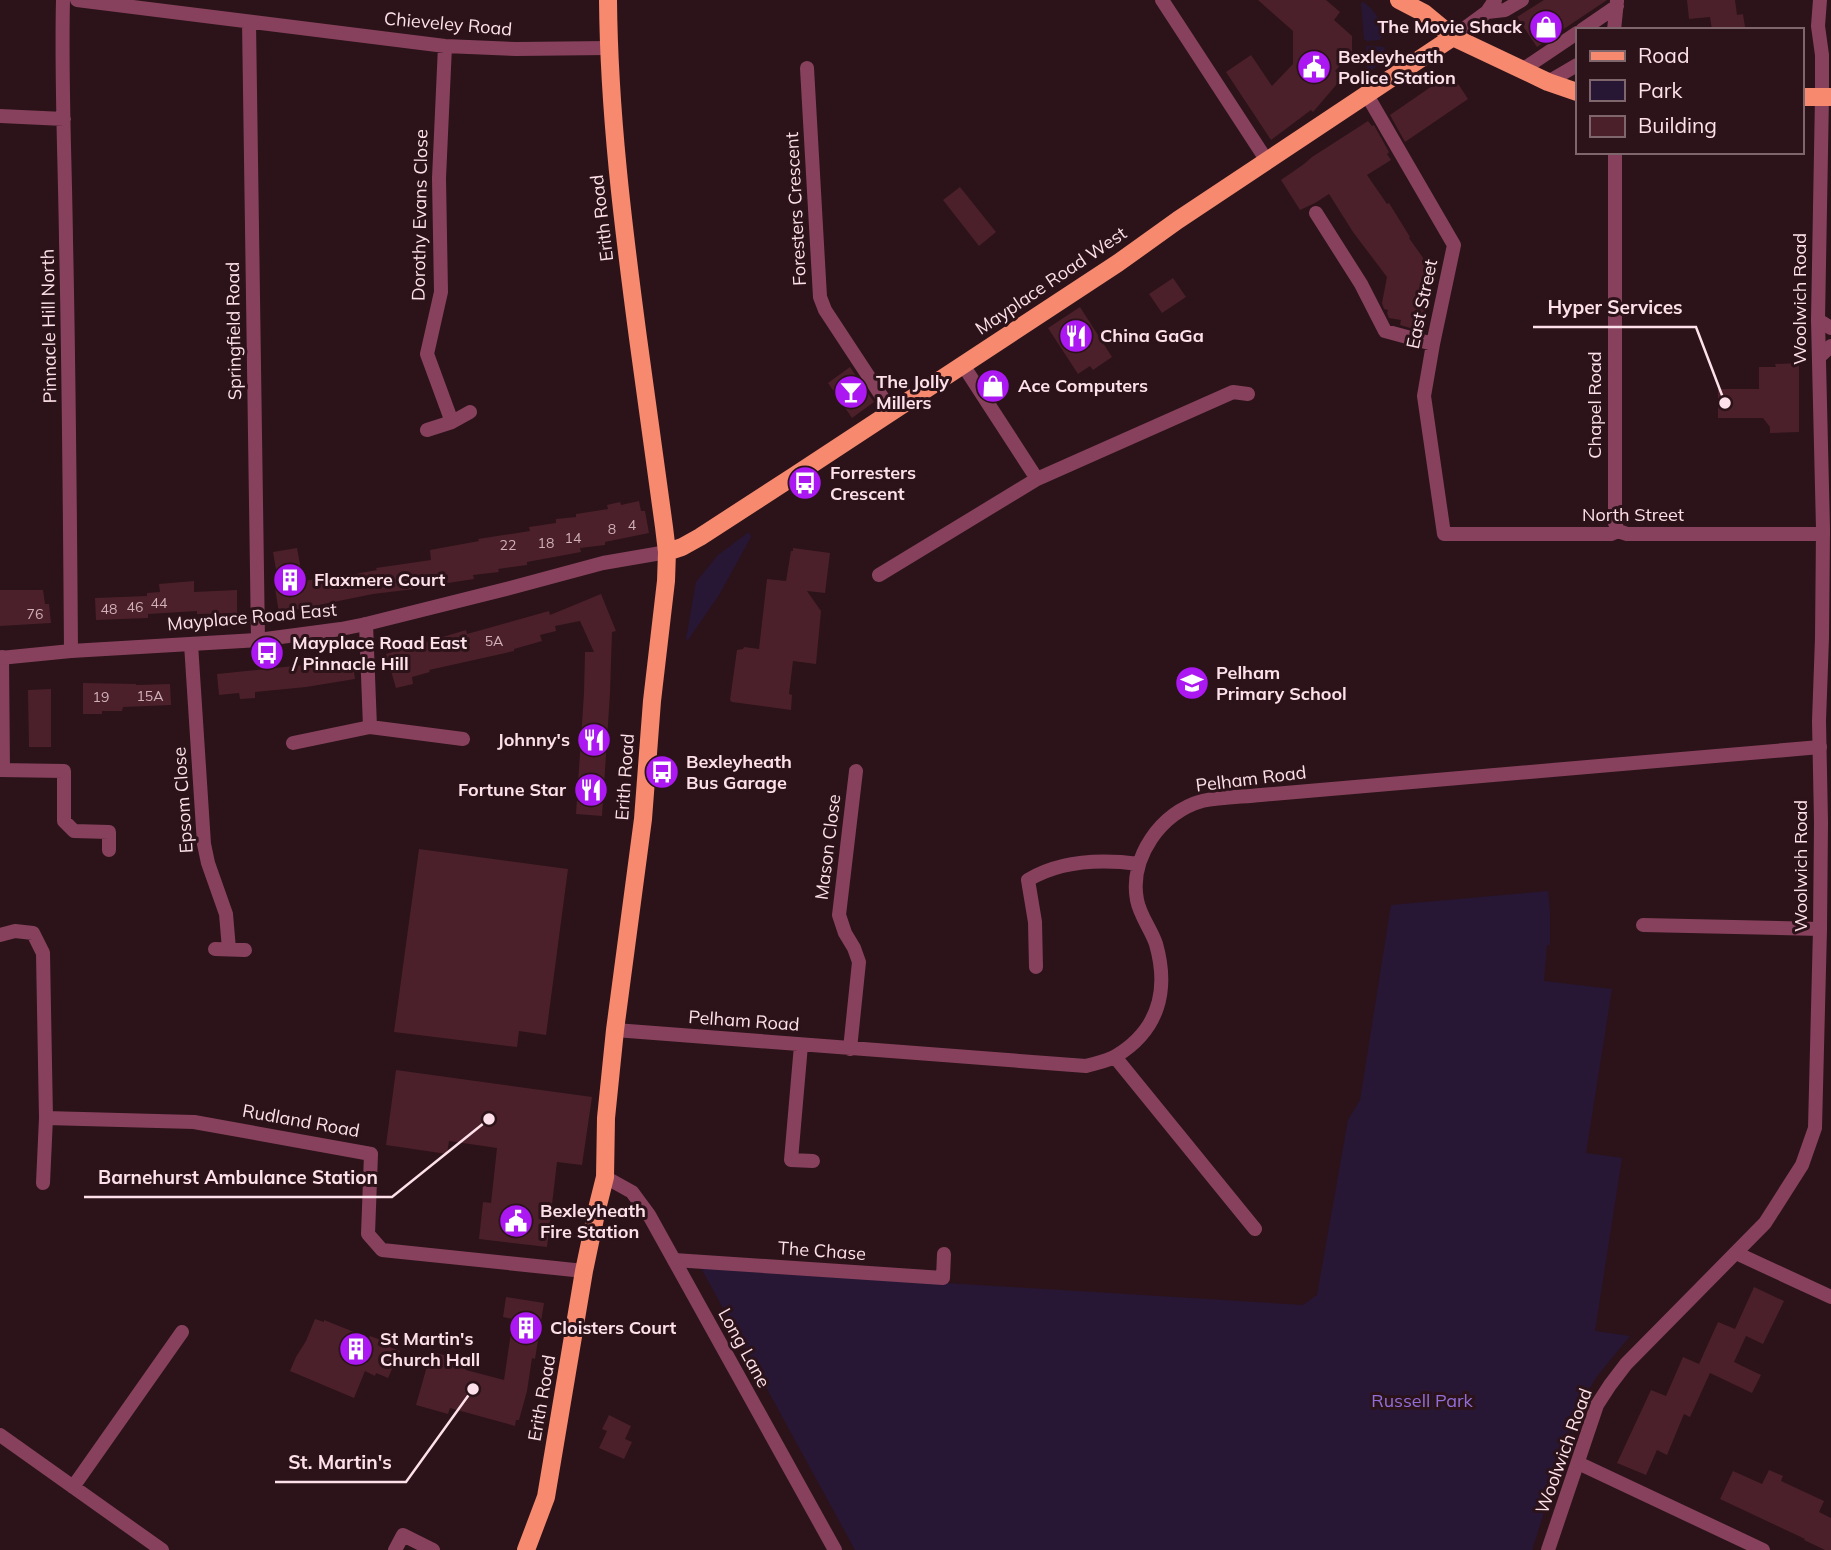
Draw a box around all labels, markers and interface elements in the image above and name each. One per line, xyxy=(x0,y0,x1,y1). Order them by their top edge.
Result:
street label: Chieveley Road xyxy=(383,6,513,41)
shop icon: The Movie Shack xyxy=(1527,8,1565,46)
place label: The Movie Shack xyxy=(1377,15,1523,38)
legend xyxy=(1576,28,1803,154)
text: Road xyxy=(1638,42,1689,68)
place label: Bexleyheath Police Station xyxy=(1338,45,1456,89)
public building icon: Bexleyheath Police Station xyxy=(1295,48,1333,86)
text: Park xyxy=(1638,77,1682,103)
text: Building xyxy=(1638,112,1717,138)
street label: Dorothy Evans Close xyxy=(407,129,432,301)
street label: Foresters Crescent xyxy=(780,132,811,287)
street label: Erith Road xyxy=(585,173,618,263)
street label: Mayplace Road West xyxy=(971,221,1131,340)
street label: Woolwich Road xyxy=(1788,233,1811,365)
street label: Pinnacle Hill North xyxy=(36,249,61,403)
street label: East Street xyxy=(1401,257,1442,351)
street label: Springfield Road xyxy=(221,262,246,400)
callout: Hyper Services xyxy=(1533,287,1696,327)
text: Hyper Services xyxy=(1547,295,1683,319)
restaurant icon: China GaGa xyxy=(1057,317,1095,355)
place label: China GaGa xyxy=(1100,324,1204,347)
street label: Chapel Road xyxy=(1583,351,1606,459)
shop icon: Ace Computers xyxy=(974,367,1012,405)
place label: The Jolly Millers xyxy=(876,370,949,414)
bar icon: The Jolly Millers xyxy=(832,373,870,411)
place label: Ace Computers xyxy=(1018,374,1148,397)
place label: Forresters Crescent xyxy=(830,461,916,505)
bus stop icon: Forresters Crescent xyxy=(786,464,824,502)
street label: North Street xyxy=(1582,503,1684,526)
house number: 4 xyxy=(628,516,637,534)
house number: 8 xyxy=(608,520,616,538)
house number: 14 xyxy=(565,529,582,547)
house number: 18 xyxy=(538,534,554,552)
house number: 22 xyxy=(500,536,516,554)
building icon: Flaxmere Court xyxy=(271,561,309,599)
place label: Flaxmere Court xyxy=(314,568,445,591)
house number: 44 xyxy=(151,594,168,612)
house number: 46 xyxy=(127,598,143,616)
street label: Mayplace Road East xyxy=(166,598,338,635)
house number: 48 xyxy=(101,600,117,618)
house number: 76 xyxy=(27,605,43,623)
place label: Mayplace Road East / Pinnacle Hill xyxy=(291,631,467,675)
house number: 5A xyxy=(485,632,504,650)
bus stop icon: Mayplace Road East / Pinnacle Hill xyxy=(248,634,286,672)
place label: Pelham Primary School xyxy=(1216,661,1347,705)
school or university icon: Pelham Primary School xyxy=(1173,664,1211,702)
house number: 15A xyxy=(136,687,164,705)
house number: 19 xyxy=(93,688,109,706)
restaurant icon: Johnny's xyxy=(575,721,613,759)
place label: Johnny's xyxy=(497,728,570,751)
street label: Erith Road xyxy=(610,733,639,821)
street label: Epsom Close xyxy=(167,746,198,854)
place label: Bexleyheath Bus Garage xyxy=(686,750,792,794)
bus stop icon: Bexleyheath Bus Garage xyxy=(643,753,681,791)
street label: Pelham Road xyxy=(1194,760,1308,797)
restaurant icon: Fortune Star xyxy=(572,771,610,809)
place label: Fortune Star xyxy=(458,778,567,801)
street label: Mason Close xyxy=(810,793,845,901)
street label: Woolwich Road xyxy=(1789,800,1812,932)
street label: Pelham Road xyxy=(688,1005,800,1036)
street label: Rudland Road xyxy=(241,1099,362,1142)
callout: Barnehurst Ambulance Station xyxy=(84,1157,392,1197)
text: Barnehurst Ambulance Station xyxy=(98,1165,378,1189)
place label: Bexleyheath Fire Station xyxy=(540,1199,646,1243)
public building icon: Bexleyheath Fire Station xyxy=(497,1202,535,1240)
street label: The Chase xyxy=(777,1236,867,1265)
street label: Long Lane xyxy=(713,1304,776,1391)
building icon: Cloisters Court xyxy=(507,1309,545,1347)
place label: Cloisters Court xyxy=(550,1316,677,1339)
place label: St Martin's Church Hall xyxy=(380,1327,480,1371)
building icon: St Martin's Church Hall xyxy=(337,1330,375,1368)
street label: Erith Road xyxy=(523,1353,560,1443)
street label: Woolwich Road xyxy=(1530,1385,1597,1517)
park label: Russell Park xyxy=(1371,1389,1474,1412)
callout: St. Martin's xyxy=(275,1442,406,1482)
text: St. Martin's xyxy=(288,1450,392,1474)

